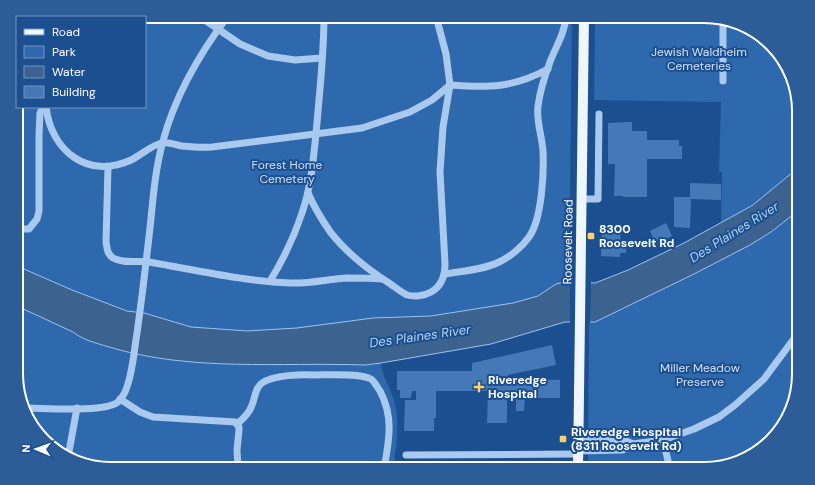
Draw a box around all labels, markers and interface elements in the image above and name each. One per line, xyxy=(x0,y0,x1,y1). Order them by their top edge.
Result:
legend xyxy=(16,16,146,108)
text: Road xyxy=(52,24,80,40)
text: Park xyxy=(52,44,76,60)
park label: Jewish Waldheim Cemeteries xyxy=(651,44,747,74)
text: Water xyxy=(52,64,86,80)
text: Building xyxy=(52,84,96,100)
park label: Forest Home Cemetery xyxy=(252,157,323,187)
water label: Des Plaines River xyxy=(686,197,783,266)
street label: Roosevelt Road xyxy=(559,199,577,285)
place label: 8300 Roosevelt Rd xyxy=(599,221,674,251)
marker: 8300 Roosevelt Rd xyxy=(586,231,596,241)
water label: Des Plaines River xyxy=(368,320,473,352)
park label: Miller Meadow Preserve xyxy=(660,360,740,390)
place label: Riveredge Hospital xyxy=(488,372,547,402)
marker: Riveredge Hospital xyxy=(473,381,485,393)
place label: Riveredge Hospital (8311 Roosevelt Rd) xyxy=(571,424,682,454)
north arrow xyxy=(16,429,56,469)
marker: Riveredge Hospital (8311 Roosevelt Rd) xyxy=(558,434,568,444)
text: N xyxy=(19,444,33,453)

